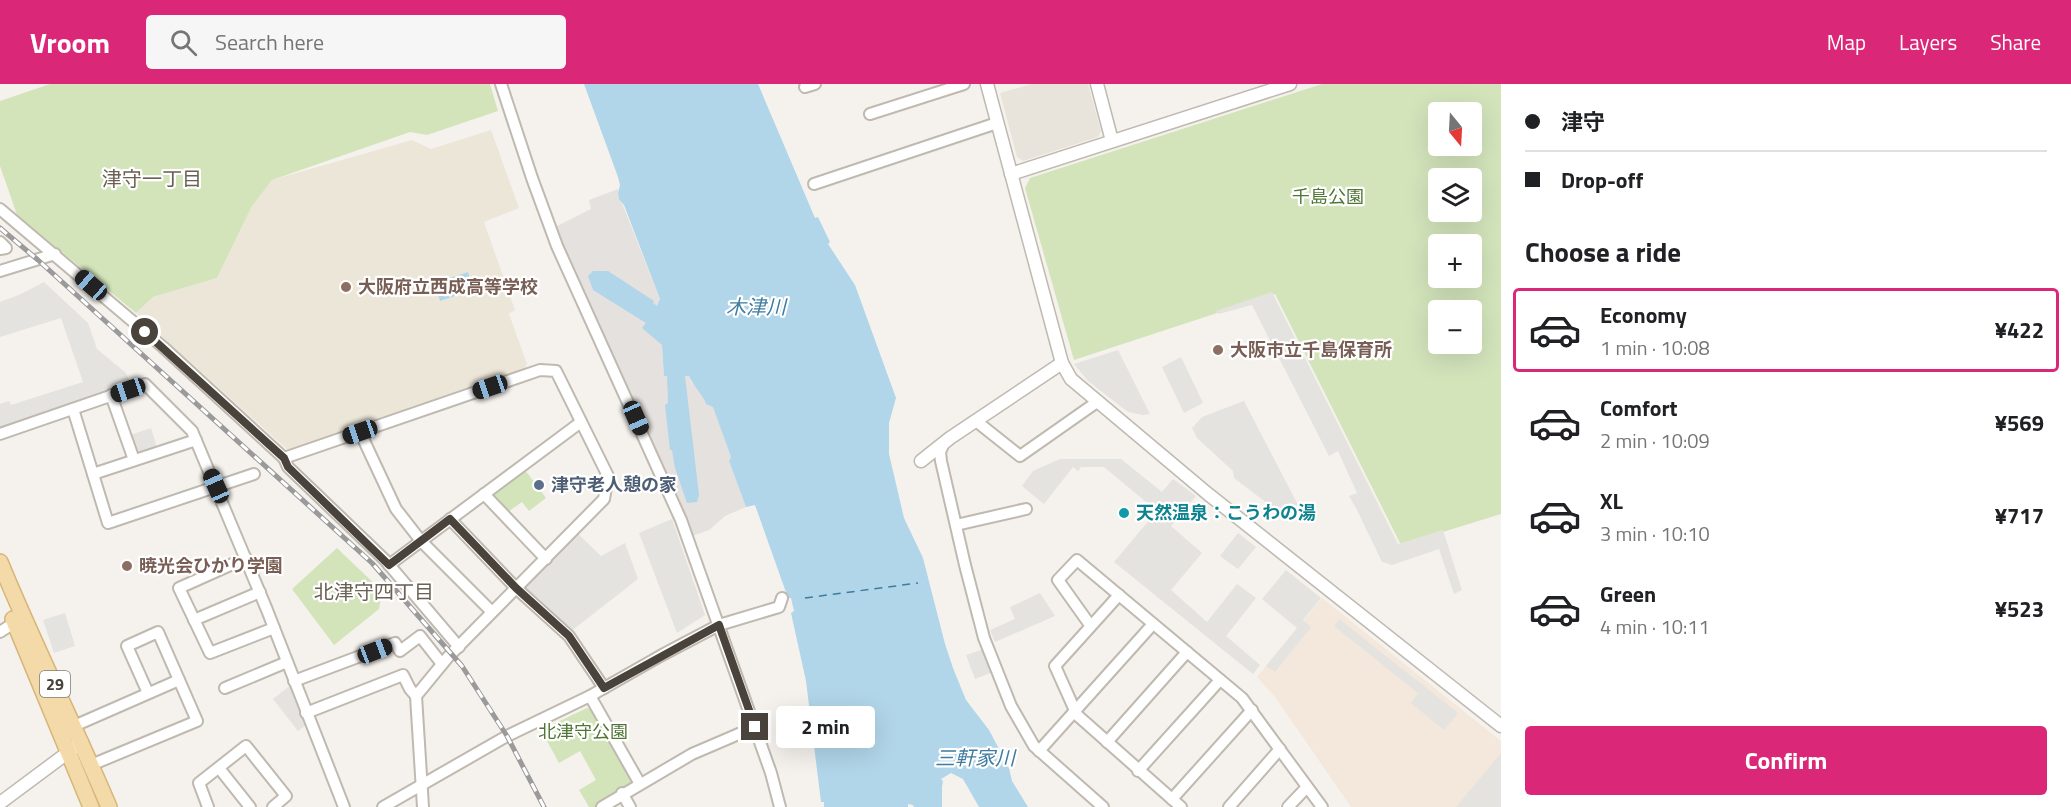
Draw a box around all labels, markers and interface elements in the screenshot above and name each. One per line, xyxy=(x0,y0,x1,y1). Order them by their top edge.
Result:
search box xyxy=(146,15,566,69)
text: Vroom xyxy=(30,21,110,64)
text: Search here xyxy=(215,25,324,59)
icon: search xyxy=(167,26,200,59)
text: Map xyxy=(1827,26,1866,58)
text: Layers xyxy=(1899,26,1957,58)
text: Share xyxy=(1990,26,2041,58)
north arrow xyxy=(1428,102,1482,156)
map controls xyxy=(1428,102,1482,354)
text: 津守 xyxy=(1561,105,1605,139)
district label: 津守一丁目 xyxy=(102,163,202,194)
text: Drop-off xyxy=(1561,163,1643,197)
button: layers xyxy=(1428,168,1482,222)
park label: 千島公園 xyxy=(1292,183,1364,210)
text: Choose a ride xyxy=(1525,231,1681,272)
button: + xyxy=(1428,234,1482,288)
car xyxy=(72,266,110,304)
place label: 大阪府立西成高等学校 xyxy=(358,273,538,300)
marker: 大阪府立西成高等学校 xyxy=(339,280,353,294)
water label: 木津川 xyxy=(726,291,788,322)
text: Economy xyxy=(1600,298,1687,332)
button: − xyxy=(1428,300,1482,354)
icon: car xyxy=(1528,303,1582,357)
text: ¥422 xyxy=(1995,313,2044,347)
route start xyxy=(131,318,158,345)
text: 1 min · 10:08 xyxy=(1600,332,1710,363)
place label: 大阪市立千島保育所 xyxy=(1230,336,1392,363)
marker: 大阪市立千島保育所 xyxy=(1211,343,1225,357)
car xyxy=(470,373,510,401)
car xyxy=(108,376,148,404)
text: Comfort xyxy=(1600,391,1678,425)
icon: car xyxy=(1528,396,1582,450)
car xyxy=(620,398,652,438)
text: ¥569 xyxy=(1995,406,2044,440)
car xyxy=(340,418,380,446)
text: 2 min · 10:09 xyxy=(1600,425,1710,456)
car xyxy=(200,466,232,506)
place label: 津守老人憩の家 xyxy=(551,471,677,498)
marker: 津守老人憩の家 xyxy=(532,478,546,492)
text: XL xyxy=(1600,484,1623,518)
icon: car xyxy=(1528,489,1582,543)
place label: 天然温泉：こうわの湯 xyxy=(1136,499,1316,526)
text: ¥717 xyxy=(1995,499,2044,533)
marker: 天然温泉：こうわの湯 xyxy=(1117,506,1131,520)
text: 3 min · 10:10 xyxy=(1600,518,1710,549)
place label: 暁光会ひかり学園 xyxy=(139,552,283,579)
marker: 暁光会ひかり学園 xyxy=(120,559,134,573)
district label: 北津守四丁目 xyxy=(314,576,434,607)
text: Green xyxy=(1600,577,1656,611)
icon: car xyxy=(1528,582,1582,636)
text: ¥523 xyxy=(1995,592,2044,626)
text: 4 min · 10:11 xyxy=(1600,611,1710,642)
car xyxy=(355,636,395,666)
road number: 29 xyxy=(40,671,70,697)
callout: 2 min xyxy=(776,706,875,748)
text: 2 min xyxy=(801,711,850,742)
route end xyxy=(741,713,768,740)
park label: 北津守公園 xyxy=(538,718,628,745)
button: Confirm xyxy=(1525,726,2047,795)
water label: 三軒家川 xyxy=(935,742,1017,773)

